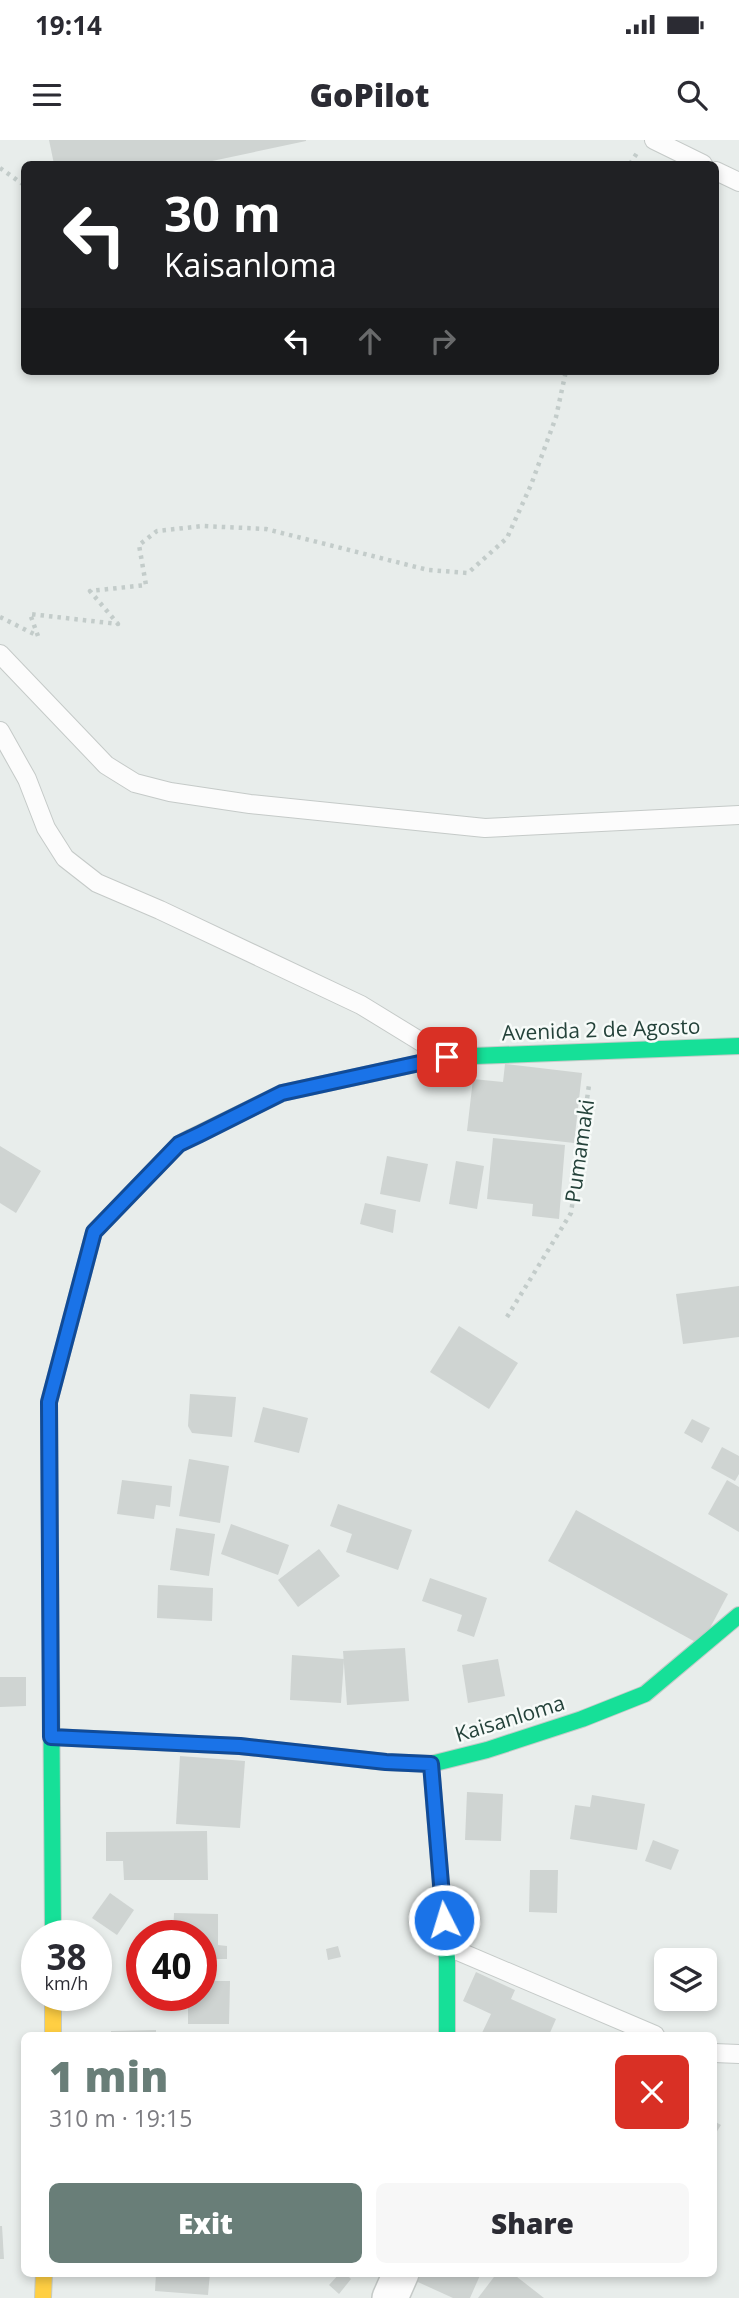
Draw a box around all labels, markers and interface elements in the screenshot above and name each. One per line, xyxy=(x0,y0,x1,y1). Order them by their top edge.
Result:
text: 19:14 xyxy=(35,7,102,43)
text: GoPilot xyxy=(309,73,430,116)
icon: menu xyxy=(28,76,66,114)
icon: search xyxy=(673,76,711,114)
text: 30 m xyxy=(164,180,281,246)
icon: left xyxy=(49,189,140,280)
text: Kaisanloma xyxy=(164,243,337,286)
icon: left xyxy=(278,322,316,360)
icon: ahead xyxy=(351,322,389,360)
icon: right xyxy=(424,322,462,360)
street label: Avenida 2 de Agosto xyxy=(501,1012,701,1046)
pin xyxy=(417,1027,477,1087)
icon: arrive xyxy=(428,1038,466,1076)
street label: Pumamaki xyxy=(558,1097,600,1204)
street label: Kaisanloma xyxy=(451,1688,568,1748)
position arrow xyxy=(407,1883,481,1957)
speed limit sign: 40 xyxy=(126,1920,217,2011)
text: 38 xyxy=(46,1933,87,1980)
map controls xyxy=(654,1948,717,2011)
button: layers xyxy=(654,1948,717,2011)
text: km/h xyxy=(45,1971,88,1995)
text: 1 min xyxy=(49,2047,168,2104)
button: close xyxy=(615,2055,689,2129)
text: 310 m · 19:15 xyxy=(49,2102,192,2134)
button: Exit xyxy=(49,2183,362,2263)
button: Share xyxy=(376,2183,689,2263)

